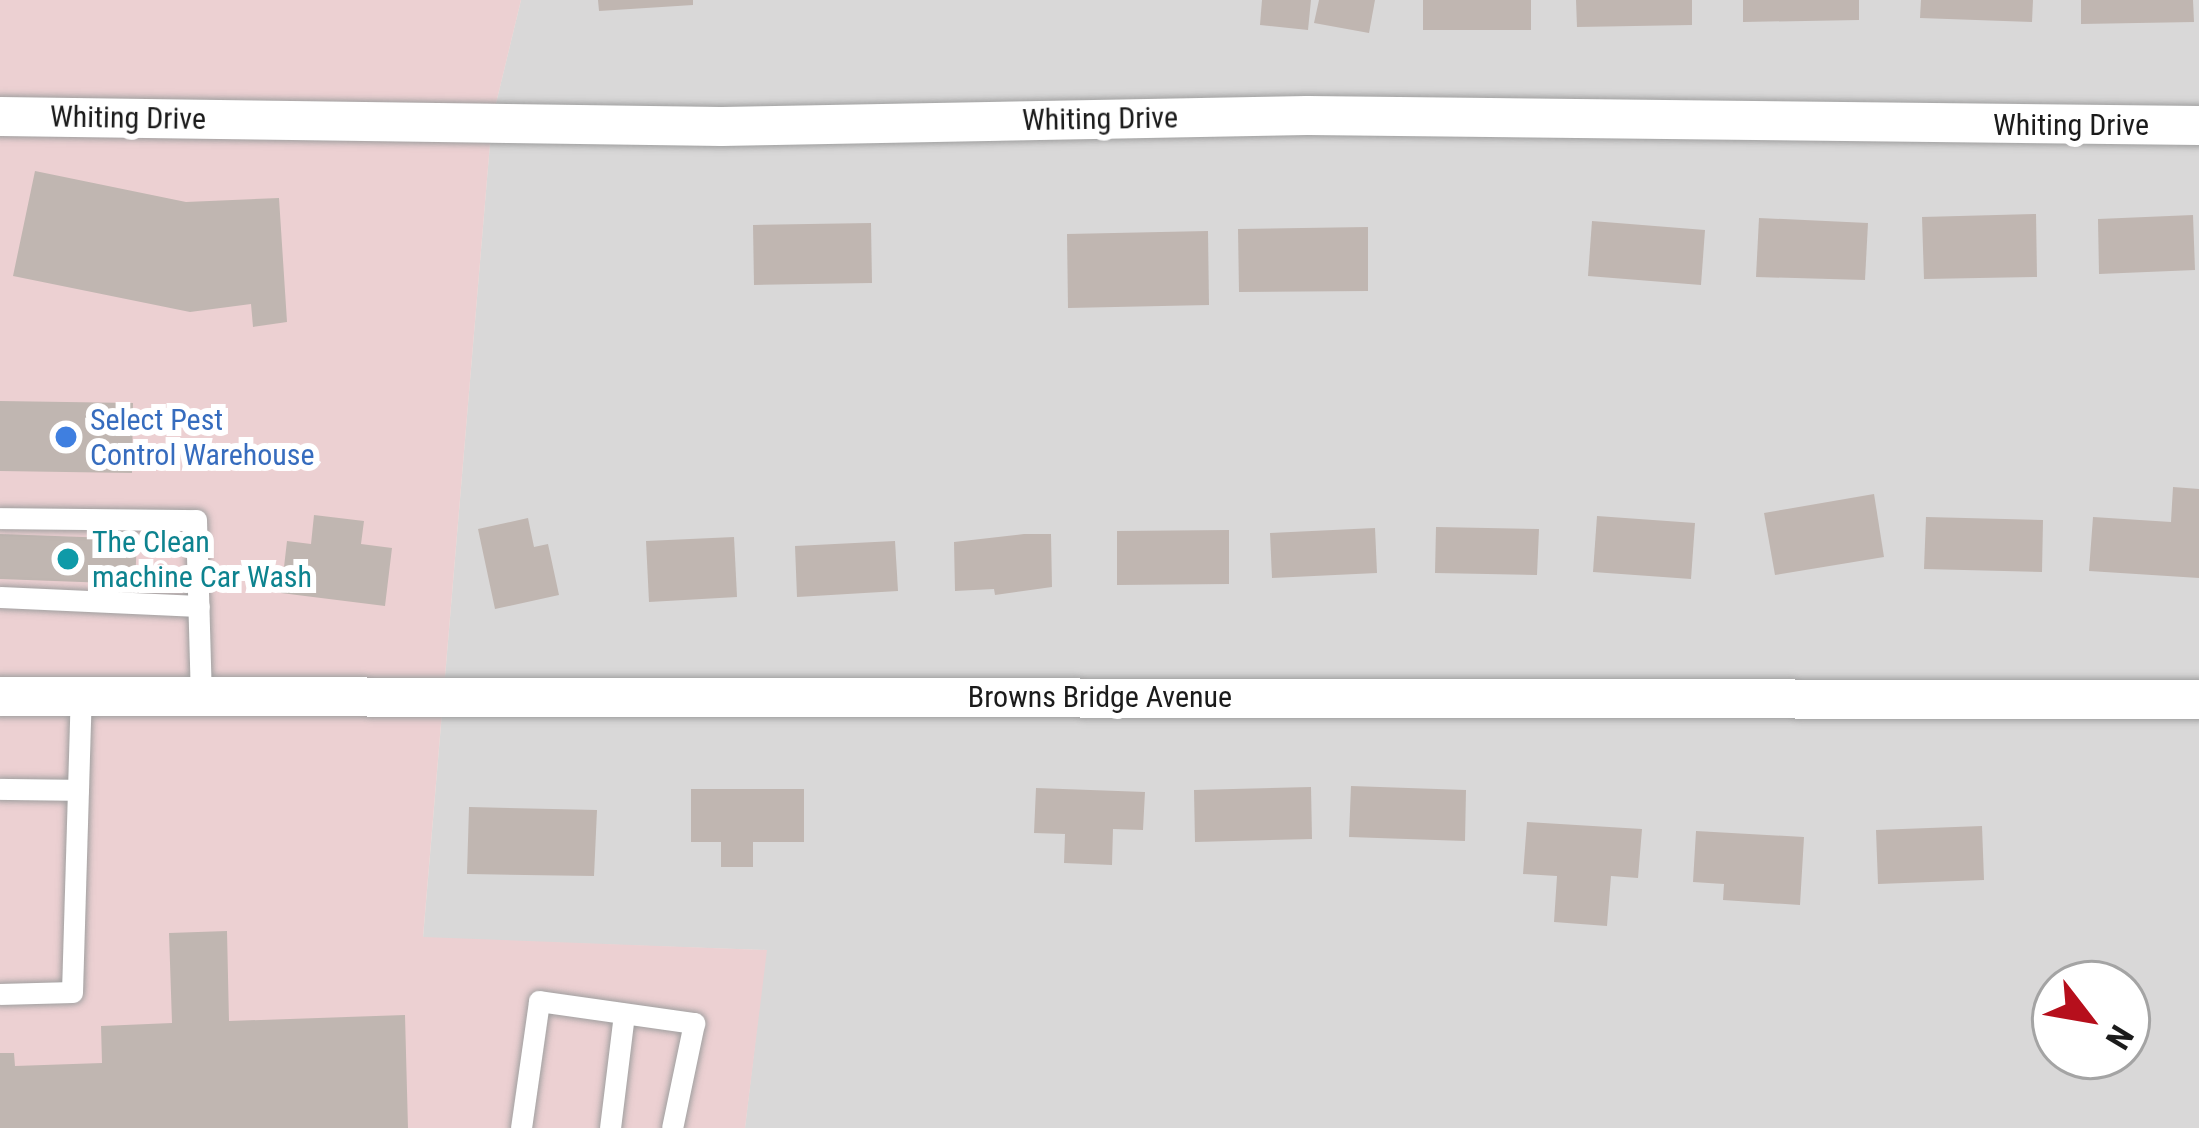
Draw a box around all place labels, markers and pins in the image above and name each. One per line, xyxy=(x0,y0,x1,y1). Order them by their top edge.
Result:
place label: Select Pest Control Warehouse xyxy=(90,402,315,472)
marker: Select Pest Control Warehouse xyxy=(53,424,79,450)
place label: The Clean machine Car Wash xyxy=(92,524,312,594)
marker: The Clean machine Car Wash xyxy=(55,546,81,572)

